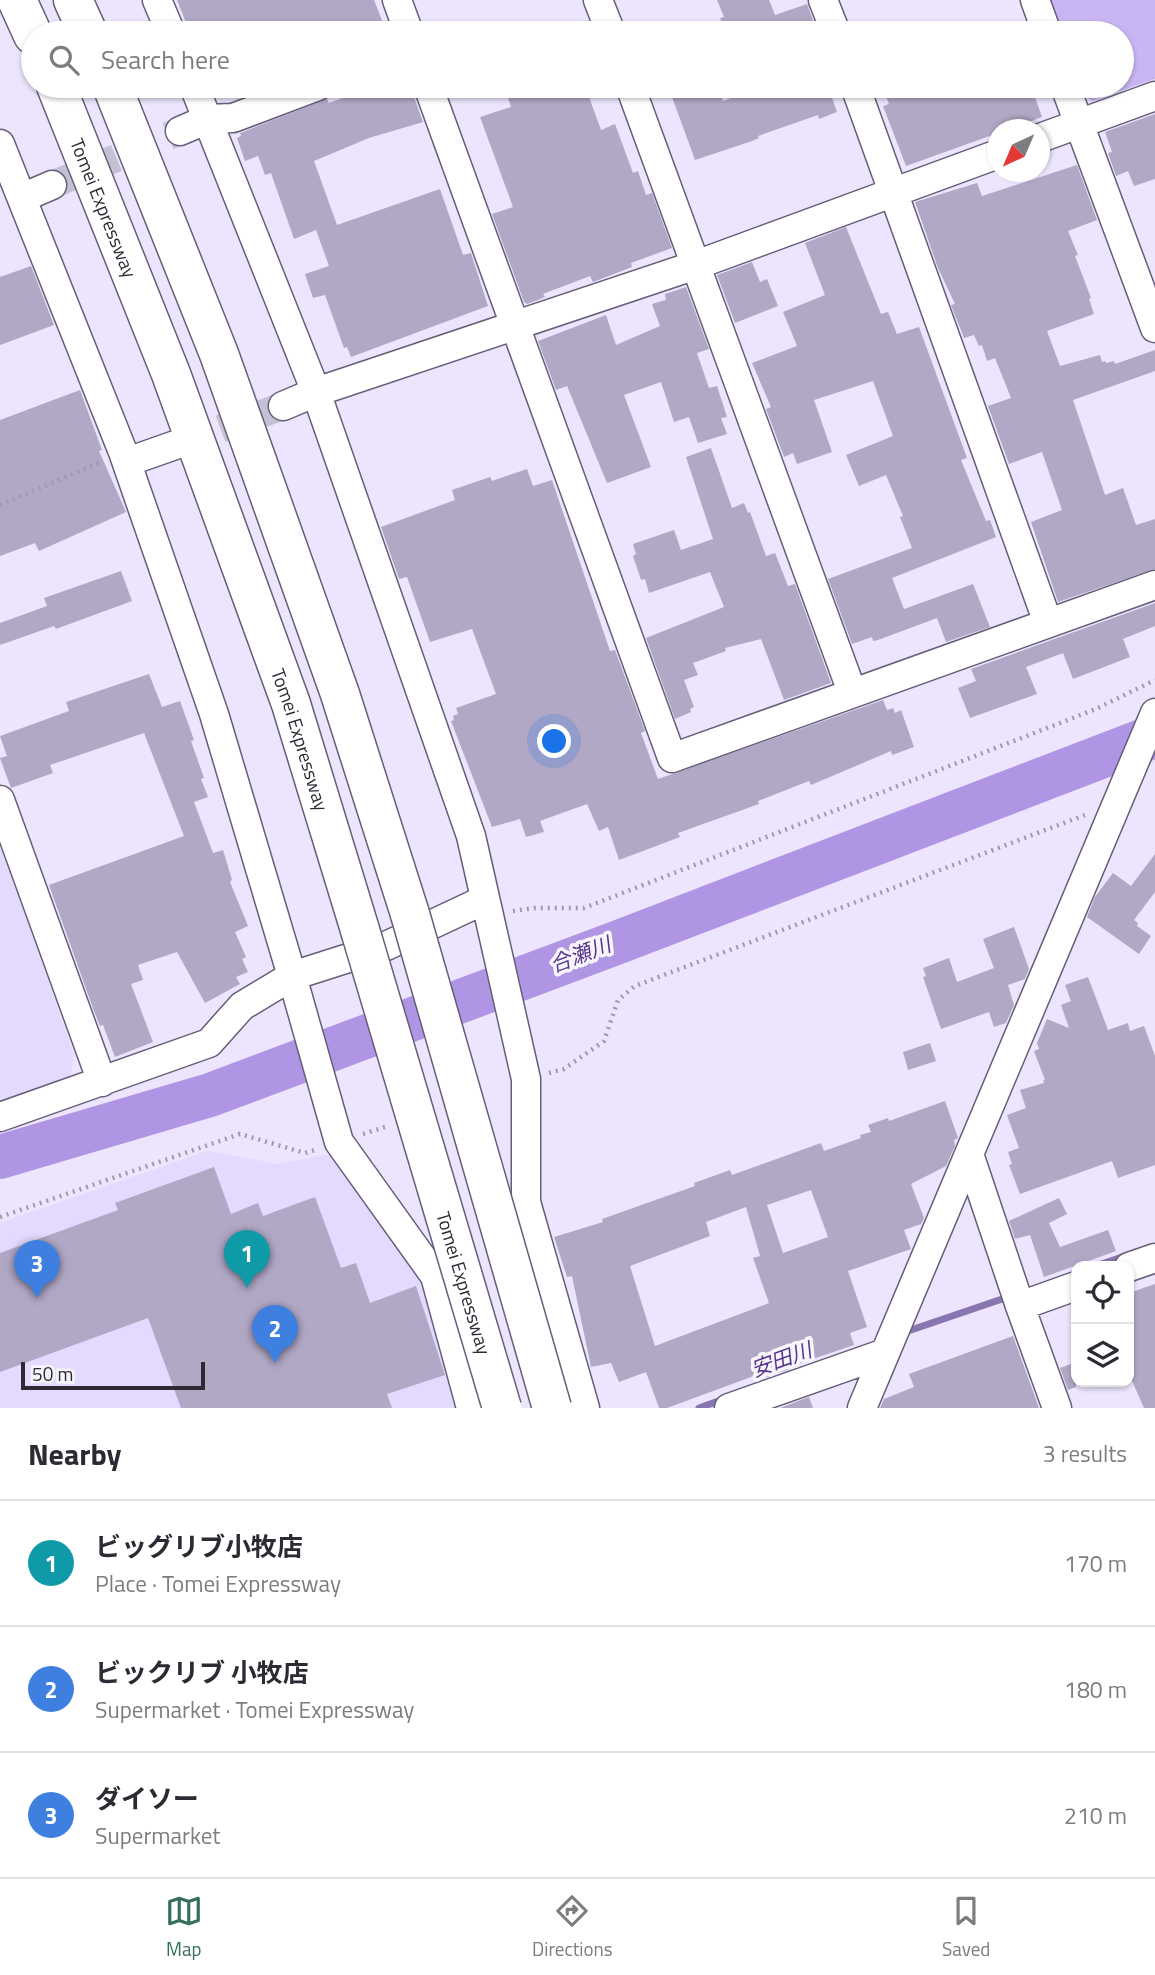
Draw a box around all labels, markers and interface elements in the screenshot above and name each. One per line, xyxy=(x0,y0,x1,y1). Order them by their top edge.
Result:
search box xyxy=(21,21,1134,98)
text: Search here xyxy=(101,40,230,79)
icon: search xyxy=(45,41,83,79)
north arrow xyxy=(987,119,1050,182)
street label: Tomei Expressway xyxy=(64,134,145,282)
street label: Tomei Expressway xyxy=(265,664,337,814)
your location xyxy=(537,724,571,758)
water label: 合瀬川 xyxy=(545,927,617,980)
street label: Tomei Expressway xyxy=(430,1208,500,1358)
pin: 1 xyxy=(224,1230,270,1288)
pin: 3 xyxy=(14,1240,60,1298)
map controls xyxy=(1071,1261,1134,1387)
button: locate xyxy=(1071,1261,1134,1324)
pin: 2 xyxy=(252,1305,298,1363)
button: layers xyxy=(1071,1324,1134,1387)
water label: 安田川 xyxy=(746,1333,818,1385)
scale bar xyxy=(21,1359,205,1391)
text: 50 m xyxy=(32,1359,73,1388)
text: Nearby xyxy=(28,1431,121,1477)
text: 3 results xyxy=(1043,1436,1127,1471)
text: ビッグリブ小牧店 xyxy=(95,1527,303,1566)
text: 1 xyxy=(45,1546,57,1581)
text: 170 m xyxy=(1064,1546,1127,1581)
text: Place · Tomei Expressway xyxy=(95,1566,341,1601)
text: ビックリブ 小牧店 xyxy=(95,1653,309,1692)
text: 2 xyxy=(45,1672,57,1707)
text: 180 m xyxy=(1064,1672,1127,1707)
text: Supermarket · Tomei Expressway xyxy=(95,1692,414,1727)
text: ダイソー xyxy=(95,1779,199,1818)
text: 3 xyxy=(45,1798,57,1833)
text: 210 m xyxy=(1064,1798,1127,1833)
text: Supermarket xyxy=(95,1818,220,1853)
tab: Map xyxy=(165,1892,203,1963)
tab: Directions xyxy=(532,1892,613,1963)
tab: Saved xyxy=(942,1892,990,1963)

